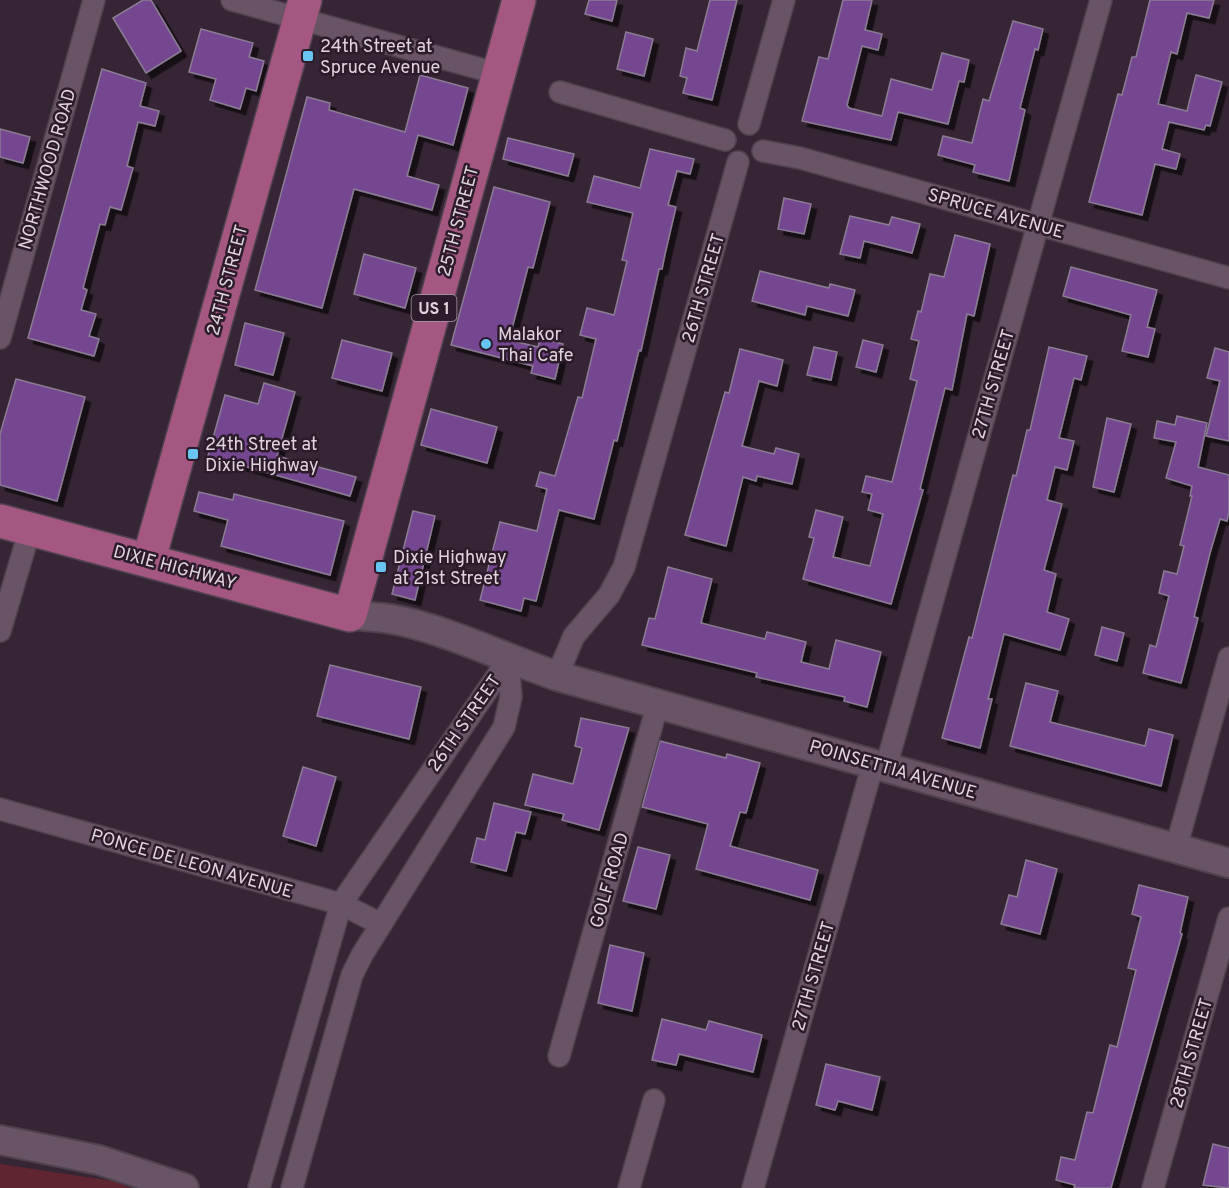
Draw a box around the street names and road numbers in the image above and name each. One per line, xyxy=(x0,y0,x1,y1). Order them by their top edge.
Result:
street label: NORTHWOOD ROAD xyxy=(14,86,82,253)
street label: 25TH STREET xyxy=(434,163,485,279)
street label: SPRUCE AVENUE xyxy=(925,184,1066,245)
street label: 24TH STREET xyxy=(203,223,254,338)
street label: 26TH STREET xyxy=(678,231,731,346)
road number: US 1 xyxy=(412,295,456,321)
street label: 27TH STREET xyxy=(968,327,1021,442)
street label: DIXIE HIGHWAY xyxy=(110,541,239,596)
street label: 26TH STREET xyxy=(423,671,507,777)
street label: POINSETTIA AVENUE xyxy=(806,736,979,805)
street label: PONCE DE LEON AVENUE xyxy=(88,825,295,904)
street label: GOLF ROAD xyxy=(586,830,635,931)
street label: 27TH STREET xyxy=(788,919,841,1034)
street label: 28TH STREET xyxy=(1166,996,1219,1111)

